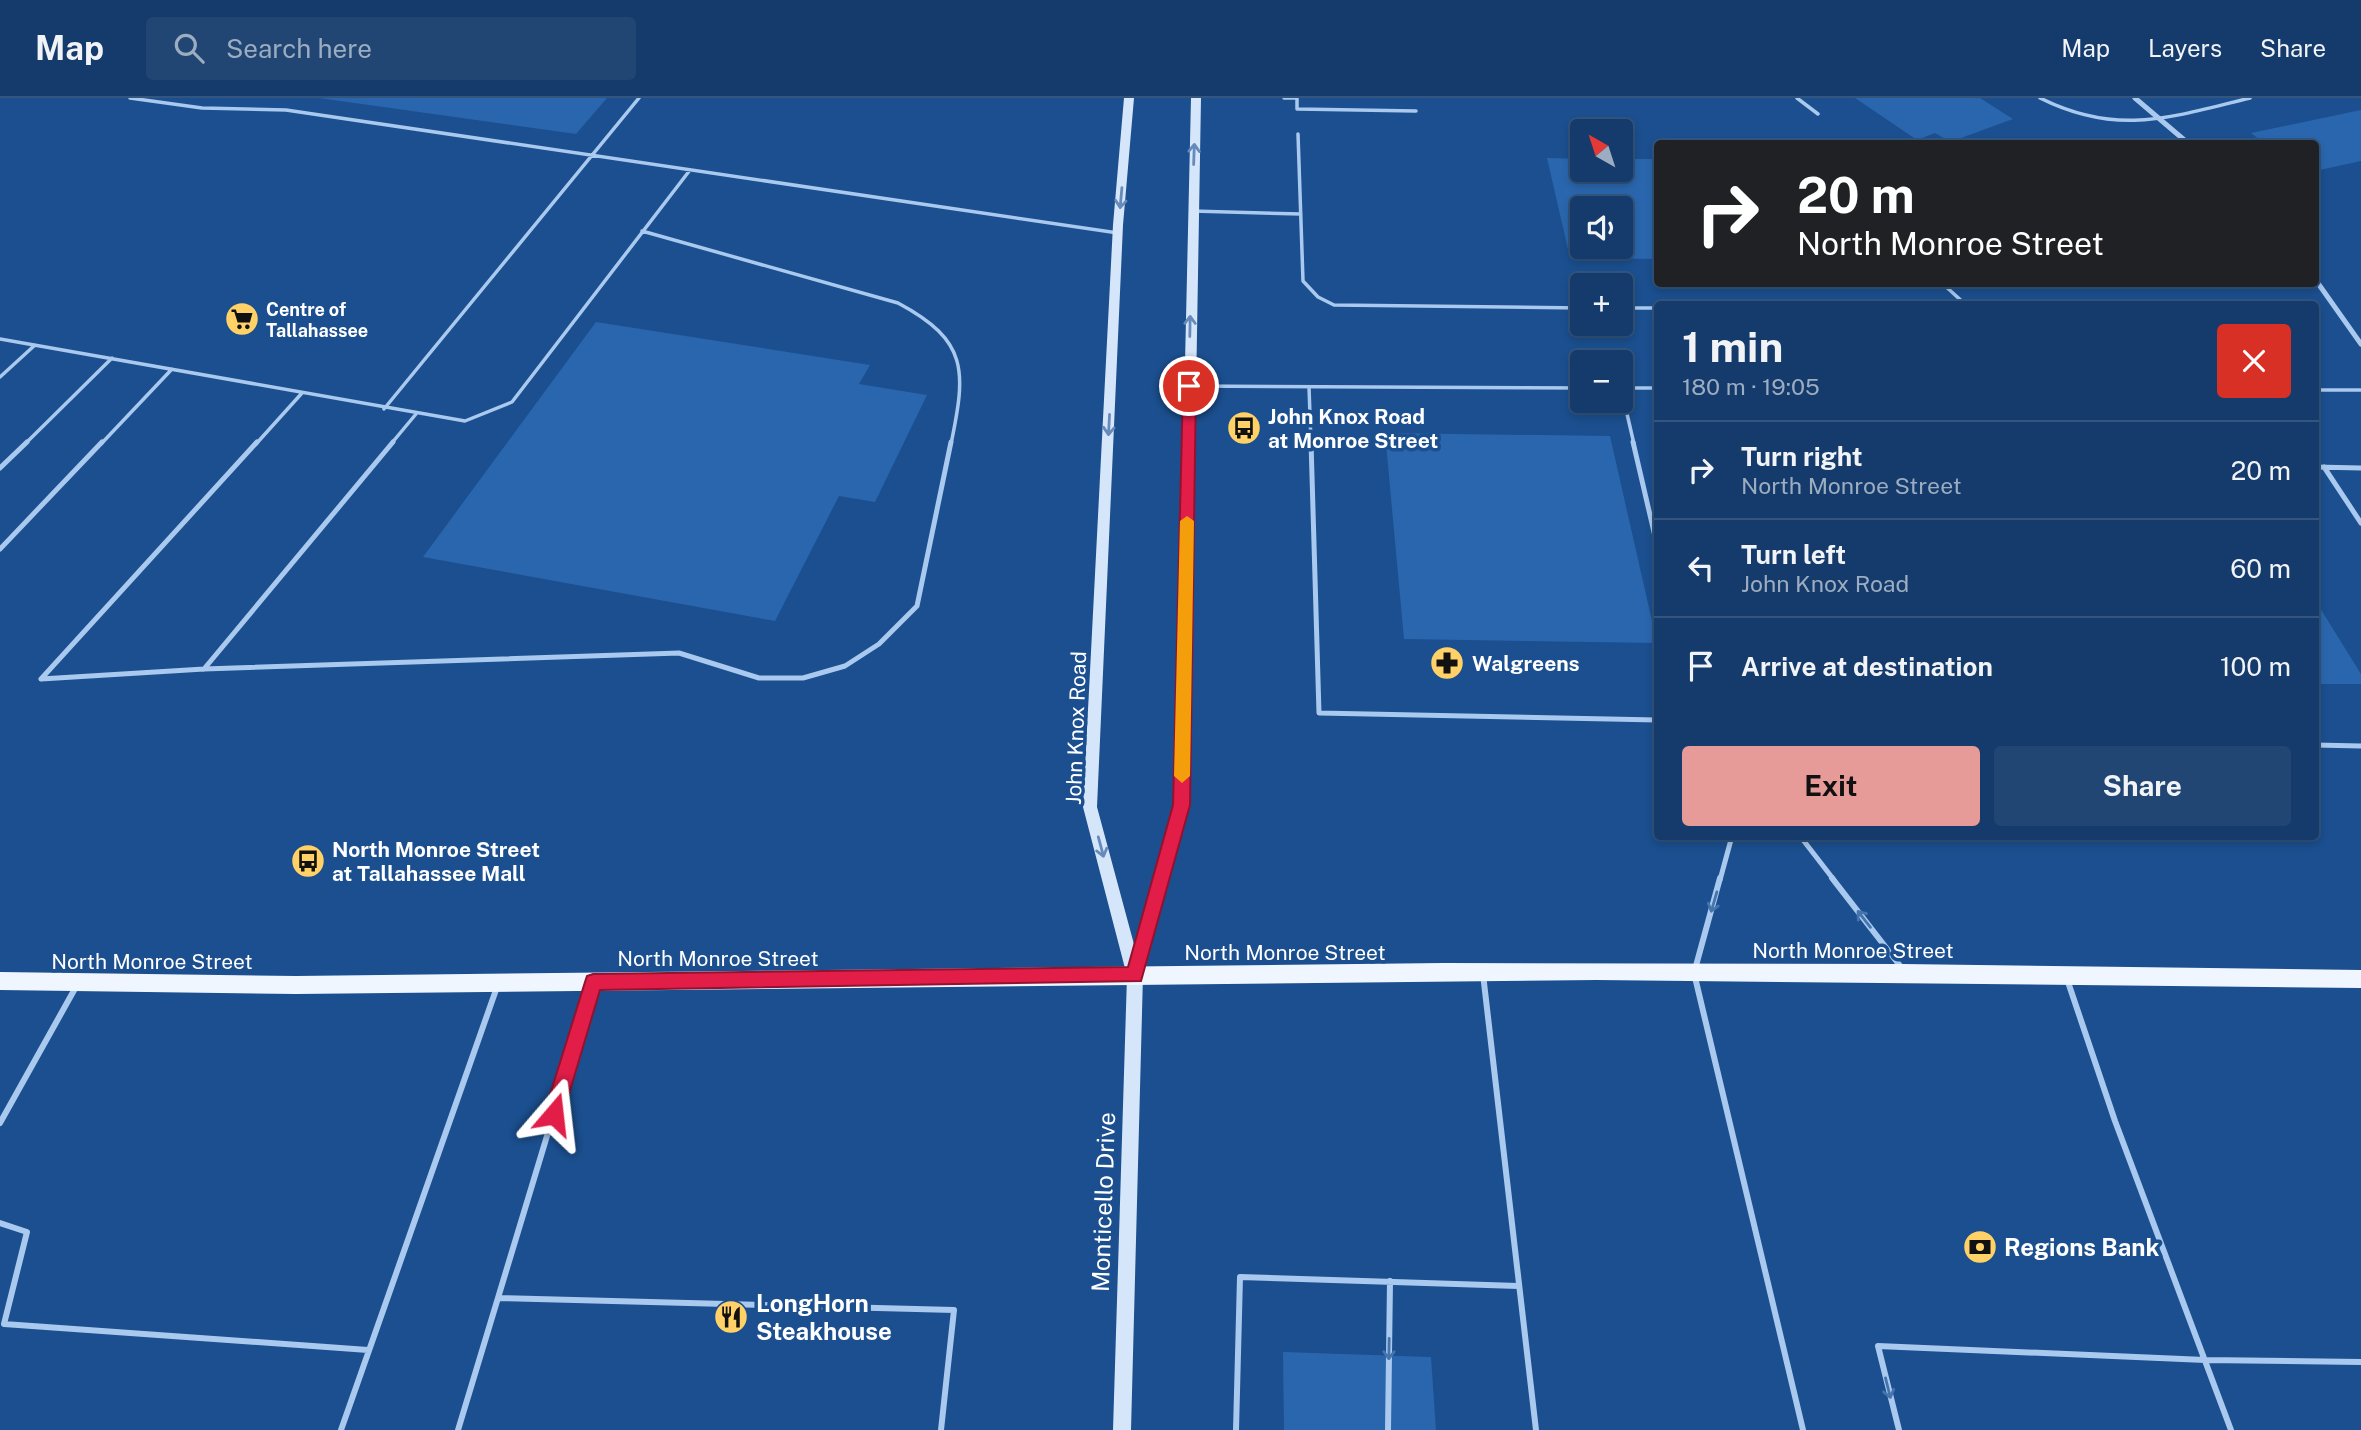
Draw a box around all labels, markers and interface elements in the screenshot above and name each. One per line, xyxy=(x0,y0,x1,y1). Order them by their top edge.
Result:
search box xyxy=(146,17,636,80)
text: Map xyxy=(35,29,104,67)
icon: search xyxy=(170,29,208,67)
text: Search here xyxy=(226,33,372,64)
text: Map xyxy=(2061,34,2110,62)
text: Layers xyxy=(2148,34,2222,62)
text: Share xyxy=(2260,34,2326,62)
north arrow xyxy=(1570,119,1633,182)
map controls xyxy=(1570,119,1633,413)
one-way arrow xyxy=(1187,143,1201,166)
text: 20 m xyxy=(1797,166,1915,224)
icon: right xyxy=(1682,168,1773,259)
one-way arrow xyxy=(1114,186,1127,209)
button: sound xyxy=(1570,196,1633,259)
text: North Monroe Street xyxy=(1797,225,2104,262)
button: + xyxy=(1570,273,1633,336)
place label: Centre of Tallahassee xyxy=(266,299,368,341)
supermarket icon: Centre of Tallahassee xyxy=(223,300,261,338)
one-way arrow xyxy=(1183,314,1197,337)
text: 1 min xyxy=(1682,322,1783,371)
button: close xyxy=(2217,324,2291,398)
button: − xyxy=(1570,350,1633,413)
pin xyxy=(1159,356,1219,416)
icon: arrive xyxy=(1170,367,1208,405)
text: 180 m · 19:05 xyxy=(1682,373,1820,400)
place label: John Knox Road at Monroe Street xyxy=(1268,404,1438,453)
bus stop icon: John Knox Road at Monroe Street xyxy=(1225,409,1263,447)
one-way arrow xyxy=(1102,414,1115,437)
text: Turn right xyxy=(1741,441,1863,472)
icon: right xyxy=(1682,451,1720,489)
text: 20 m xyxy=(2231,455,2291,486)
text: North Monroe Street xyxy=(1741,472,1962,499)
text: Turn left xyxy=(1741,539,1846,570)
icon: left xyxy=(1682,549,1720,587)
text: 60 m xyxy=(2230,553,2291,584)
text: John Knox Road xyxy=(1741,570,1909,597)
pharmacy icon: Walgreens xyxy=(1428,644,1466,682)
icon: arrive xyxy=(1682,647,1720,685)
street label: John Knox Road xyxy=(1061,651,1091,805)
place label: Walgreens xyxy=(1472,651,1580,676)
text: Arrive at destination xyxy=(1741,651,1993,682)
text: 100 m xyxy=(2220,651,2291,682)
button: Exit xyxy=(1682,746,1980,826)
button: Share xyxy=(1994,746,2291,826)
one-way arrow xyxy=(1095,835,1108,858)
place label: North Monroe Street at Tallahassee Mall xyxy=(332,837,540,886)
bus stop icon: North Monroe Street at Tallahassee Mall xyxy=(289,842,327,880)
one-way arrow xyxy=(1706,891,1719,913)
one-way arrow xyxy=(1856,910,1871,928)
street label: North Monroe Street xyxy=(1752,938,1954,963)
street label: North Monroe Street xyxy=(1184,940,1386,965)
street label: North Monroe Street xyxy=(617,946,819,971)
street label: North Monroe Street xyxy=(51,949,253,974)
position arrow xyxy=(517,1077,591,1151)
street label: Monticello Drive xyxy=(1086,1112,1120,1292)
bank icon: Regions Bank xyxy=(1961,1228,1999,1266)
place label: Regions Bank xyxy=(2004,1233,2160,1261)
place label: LongHorn Steakhouse xyxy=(756,1289,892,1345)
restaurant icon: LongHorn Steakhouse xyxy=(712,1298,750,1336)
one-way arrow xyxy=(1382,1338,1396,1361)
one-way arrow xyxy=(1882,1376,1896,1399)

